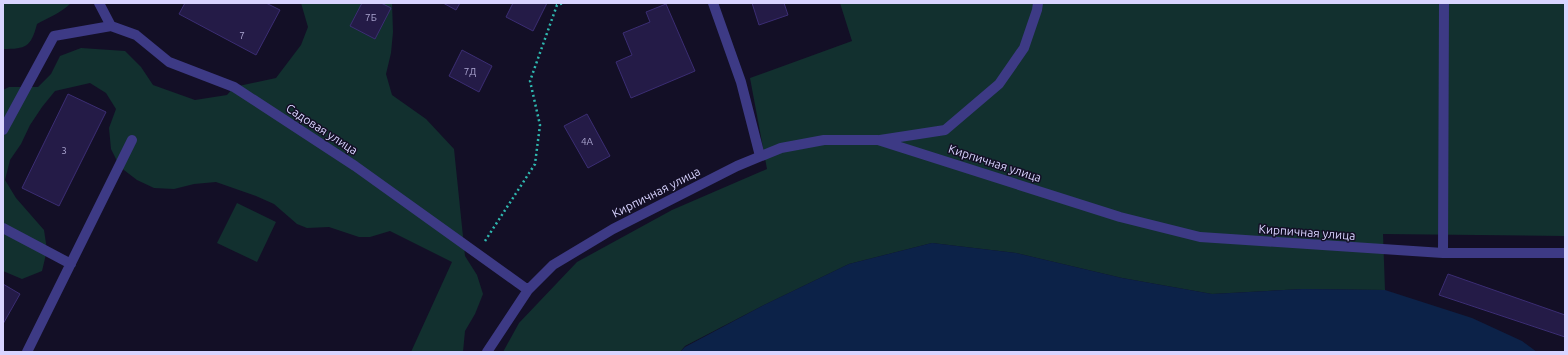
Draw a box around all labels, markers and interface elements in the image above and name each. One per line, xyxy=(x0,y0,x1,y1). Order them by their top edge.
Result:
house number: 7Б xyxy=(365,12,377,23)
house number: 7 xyxy=(239,30,245,41)
house number: 7Д xyxy=(464,66,476,77)
street label: Садовая улица xyxy=(284,101,360,157)
house number: 4А xyxy=(581,136,594,147)
street label: Кирпичная улица xyxy=(947,142,1043,184)
house number: 3 xyxy=(61,145,67,156)
street label: Кирпичная улица xyxy=(610,164,702,220)
street label: Кирпичная улица xyxy=(1258,222,1356,242)

